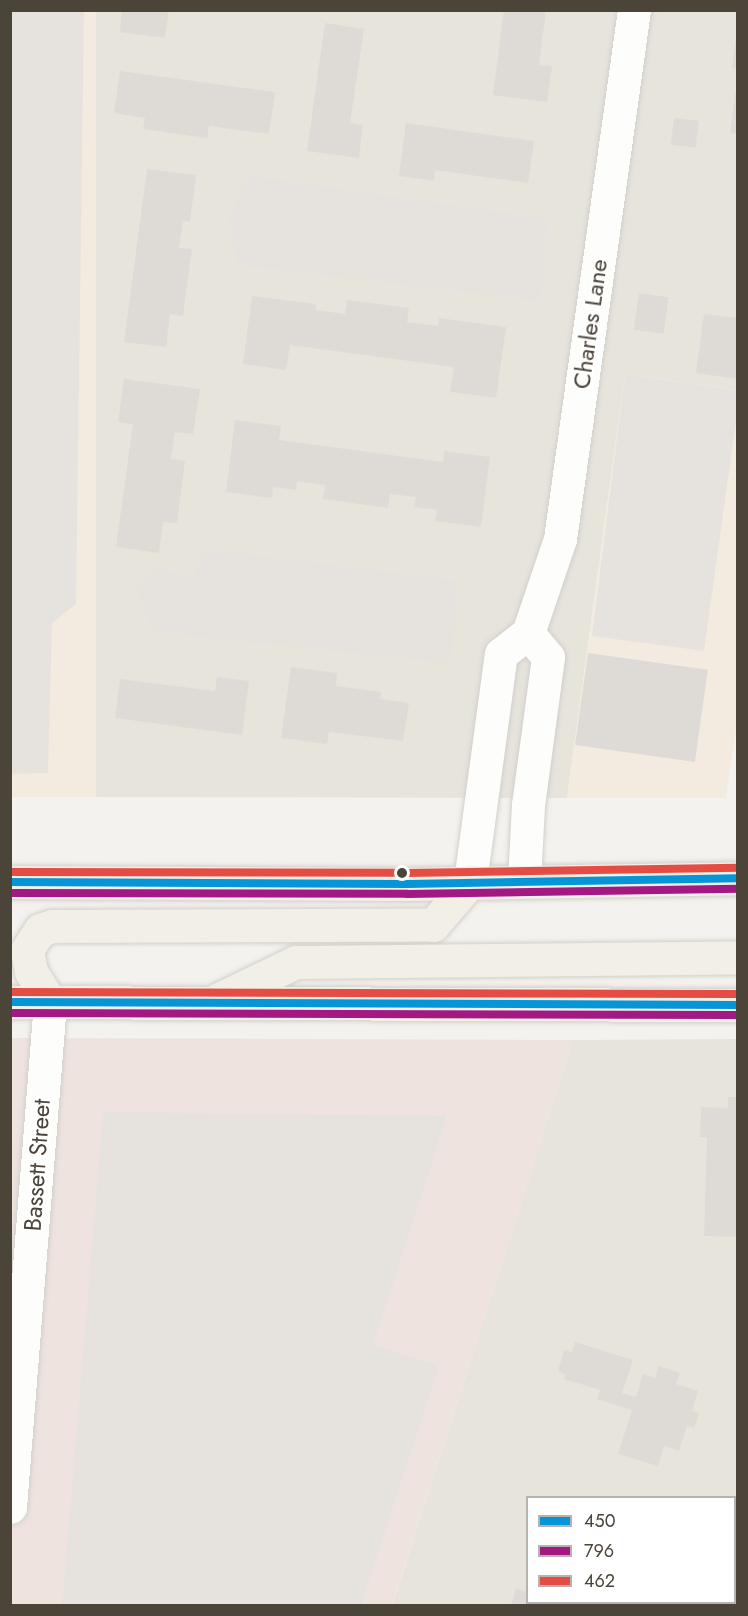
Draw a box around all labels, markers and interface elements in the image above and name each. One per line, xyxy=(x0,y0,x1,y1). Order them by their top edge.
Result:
street label: Charles Lane xyxy=(567,257,613,391)
unlabelled marker xyxy=(396,867,408,879)
street label: Bassett Street xyxy=(18,1098,56,1232)
legend xyxy=(526,1496,736,1604)
text: 450 xyxy=(584,1508,615,1534)
text: 796 xyxy=(584,1538,614,1564)
text: 462 xyxy=(584,1568,615,1594)

